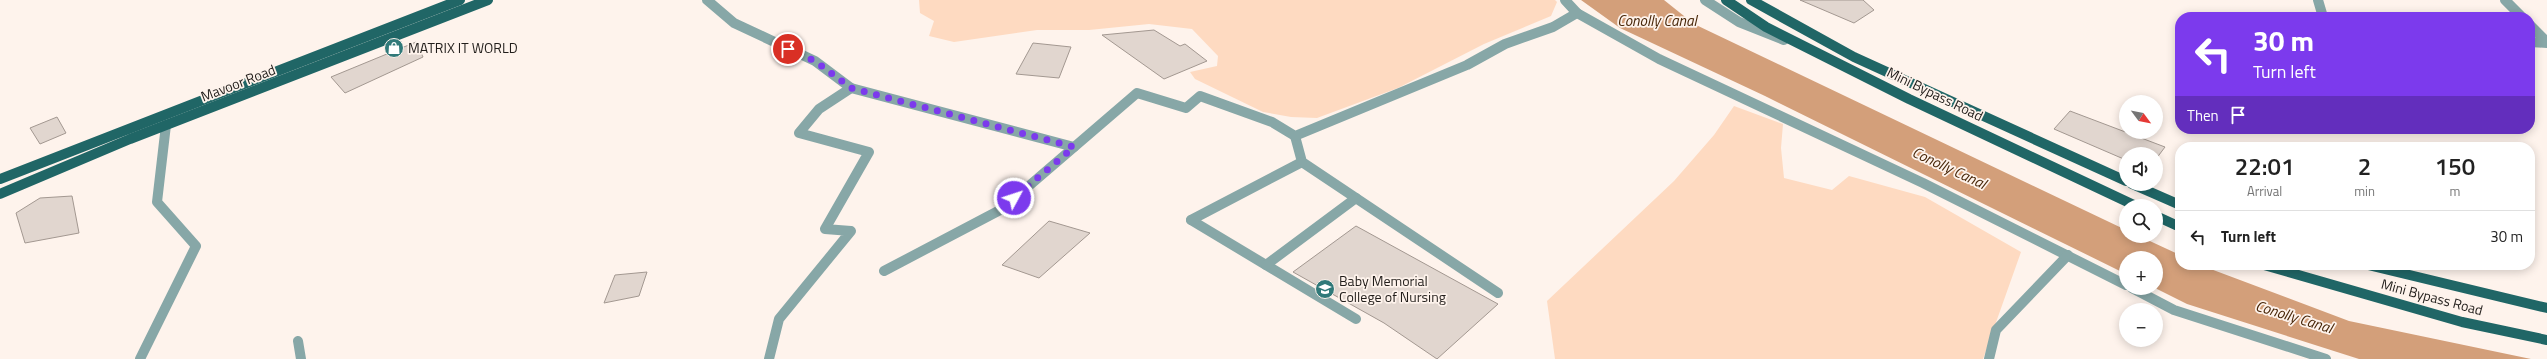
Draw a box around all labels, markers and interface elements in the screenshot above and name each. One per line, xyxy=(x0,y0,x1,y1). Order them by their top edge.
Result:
water label: Conolly Canal xyxy=(1617,9,1698,32)
text: 30 m xyxy=(2253,19,2314,62)
icon: left xyxy=(2187,28,2239,80)
pin xyxy=(771,32,805,66)
shop icon: MATRIX IT WORLD xyxy=(383,37,405,59)
place label: MATRIX IT WORLD xyxy=(408,37,518,58)
icon: arrive xyxy=(777,38,799,60)
text: Turn left xyxy=(2253,58,2316,85)
street label: Mavoor Road xyxy=(197,59,278,106)
street label: Mini Bypass Road xyxy=(1884,61,1987,126)
north arrow xyxy=(2119,95,2163,139)
map controls xyxy=(2119,95,2163,347)
text: Then xyxy=(2187,104,2219,127)
icon: arrive xyxy=(2227,104,2249,126)
water label: Conolly Canal xyxy=(1908,140,1992,195)
button: sound xyxy=(2119,147,2163,191)
text: 22:01 xyxy=(2235,148,2294,184)
text: 2 xyxy=(2358,148,2371,184)
text: 150 xyxy=(2435,148,2475,184)
position arrow xyxy=(993,177,1035,219)
text: Arrival xyxy=(2247,181,2282,201)
text: min xyxy=(2354,181,2375,201)
text: m xyxy=(2450,181,2460,201)
button: search xyxy=(2119,199,2163,243)
text: Turn left xyxy=(2221,225,2276,248)
text: 30 m xyxy=(2490,225,2523,248)
icon: left xyxy=(2187,226,2209,248)
button: + xyxy=(2119,251,2163,295)
place label: Baby Memorial College of Nursing xyxy=(1339,270,1446,307)
street label: Mini Bypass Road xyxy=(2379,273,2485,320)
school or university icon: Baby Memorial College of Nursing xyxy=(1314,278,1336,300)
water label: Conolly Canal xyxy=(2253,294,2337,340)
button: − xyxy=(2119,303,2163,347)

